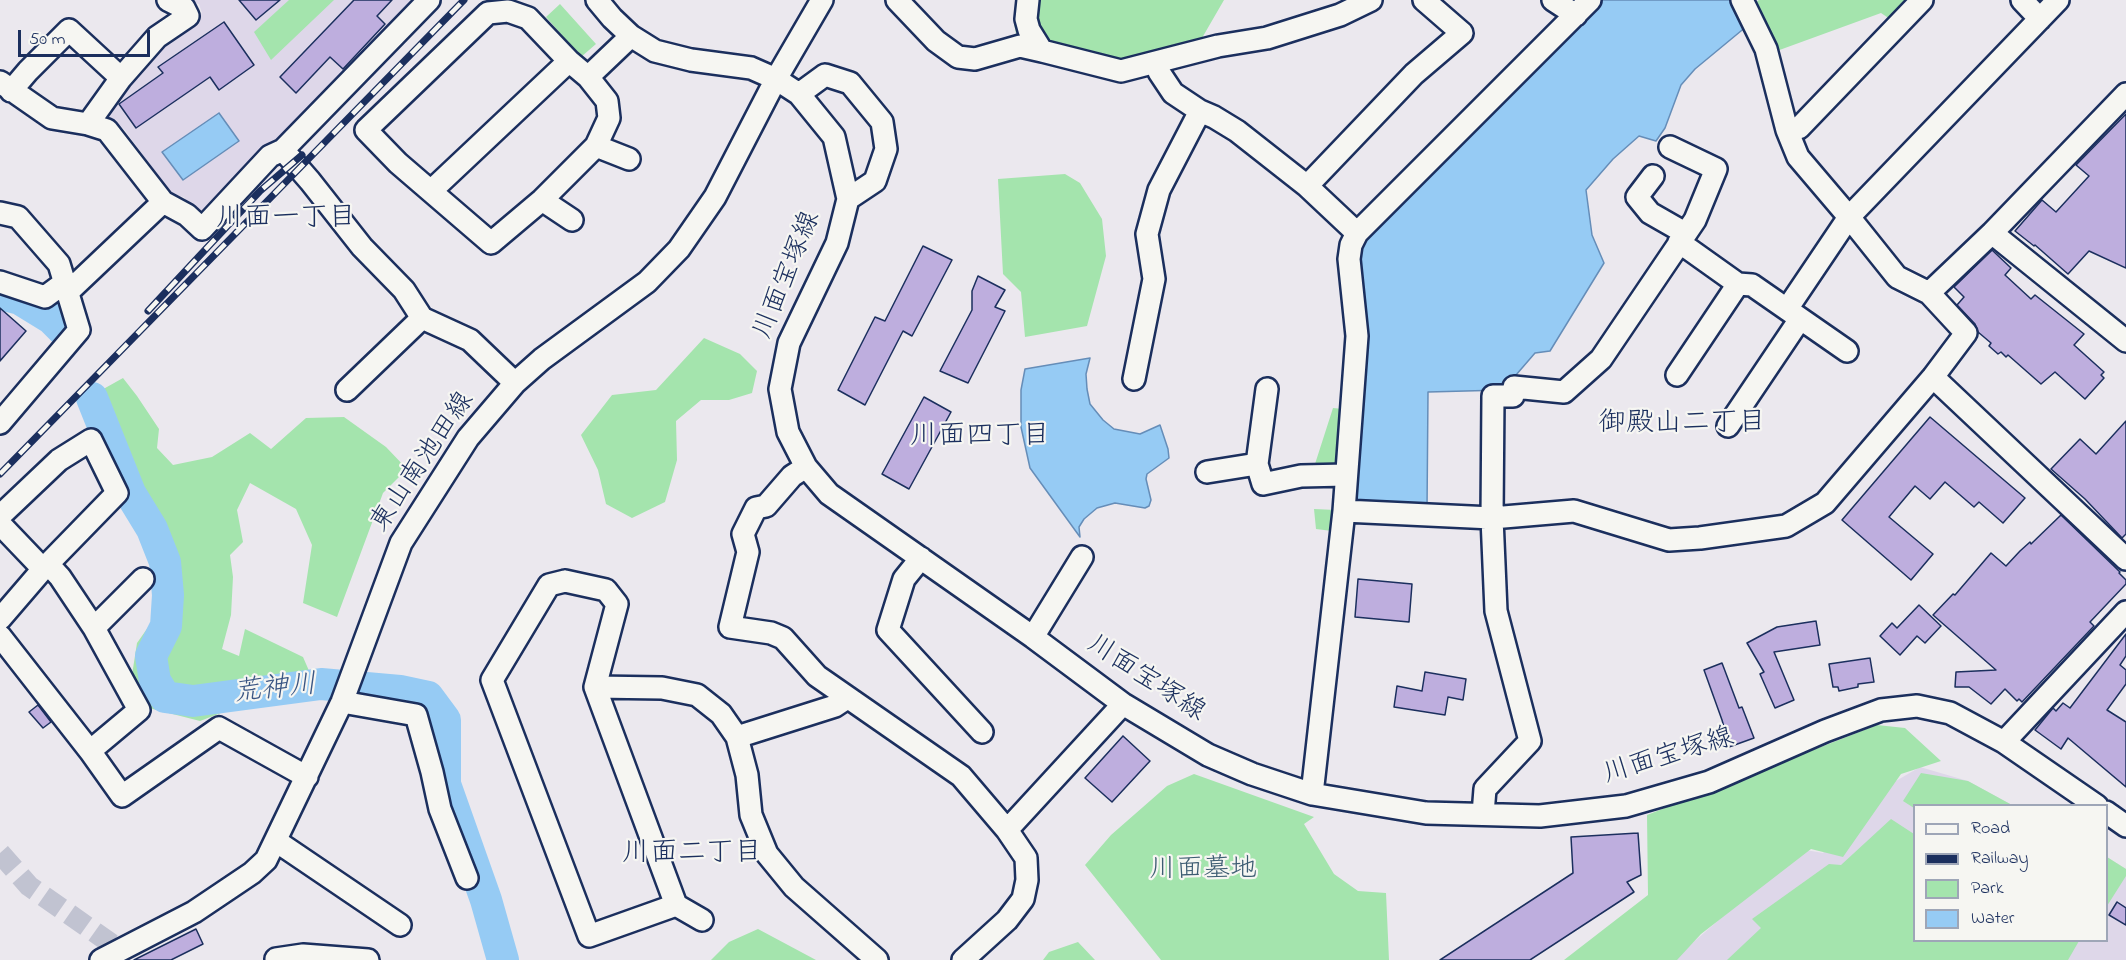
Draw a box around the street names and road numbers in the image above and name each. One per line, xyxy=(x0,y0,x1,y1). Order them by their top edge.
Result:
street label: 川面宝塚線 xyxy=(749,207,829,345)
street label: 東山南池田線 xyxy=(365,387,483,539)
street label: 川面宝塚線 xyxy=(1080,630,1210,730)
street label: 川面宝塚線 xyxy=(1600,723,1738,793)

